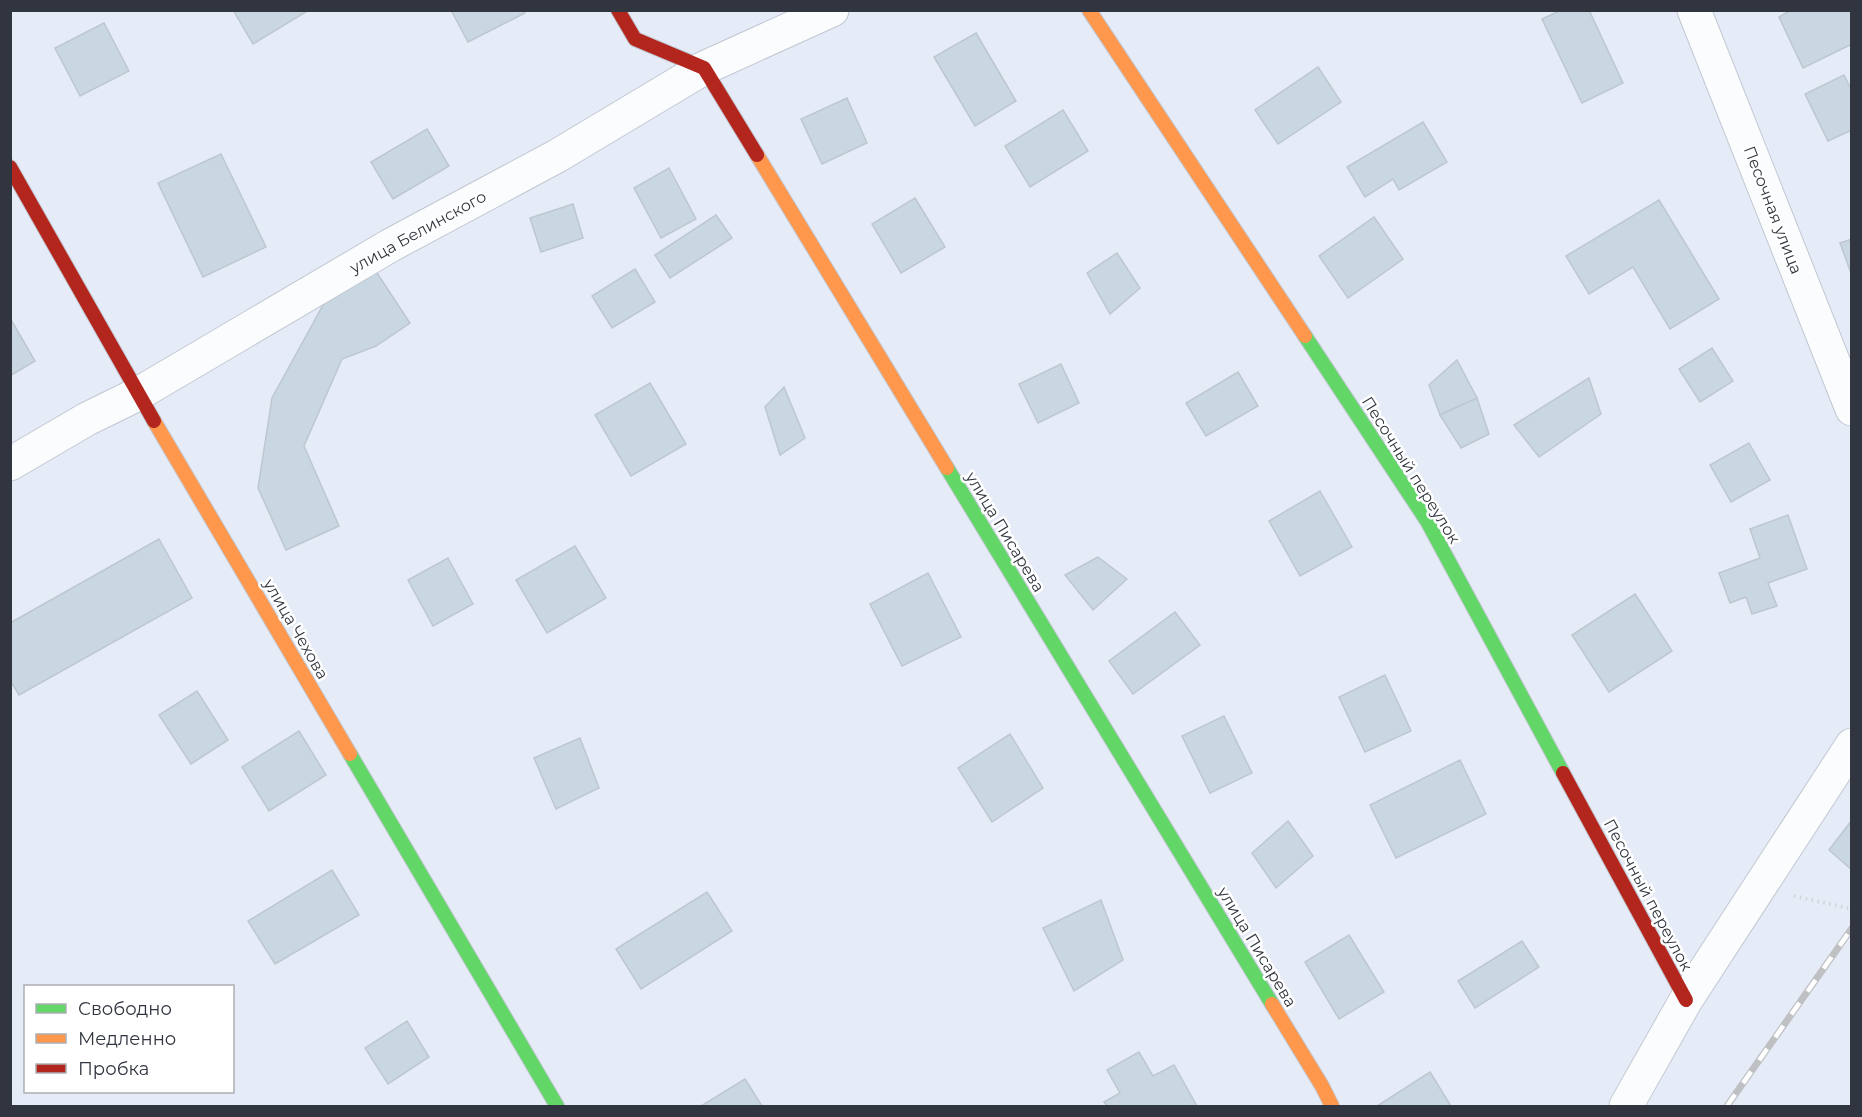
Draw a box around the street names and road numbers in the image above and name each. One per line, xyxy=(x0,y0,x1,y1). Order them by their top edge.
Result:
street label: Песочная улица xyxy=(1740,143,1806,277)
street label: улица Белинского xyxy=(346,187,490,278)
street label: Песочный переулок xyxy=(1358,393,1464,548)
street label: улица Писарева xyxy=(961,468,1048,595)
street label: улица Чехова xyxy=(259,575,332,683)
street label: Песочный переулок xyxy=(1600,816,1697,975)
street label: улица Писарева xyxy=(1213,883,1300,1010)

